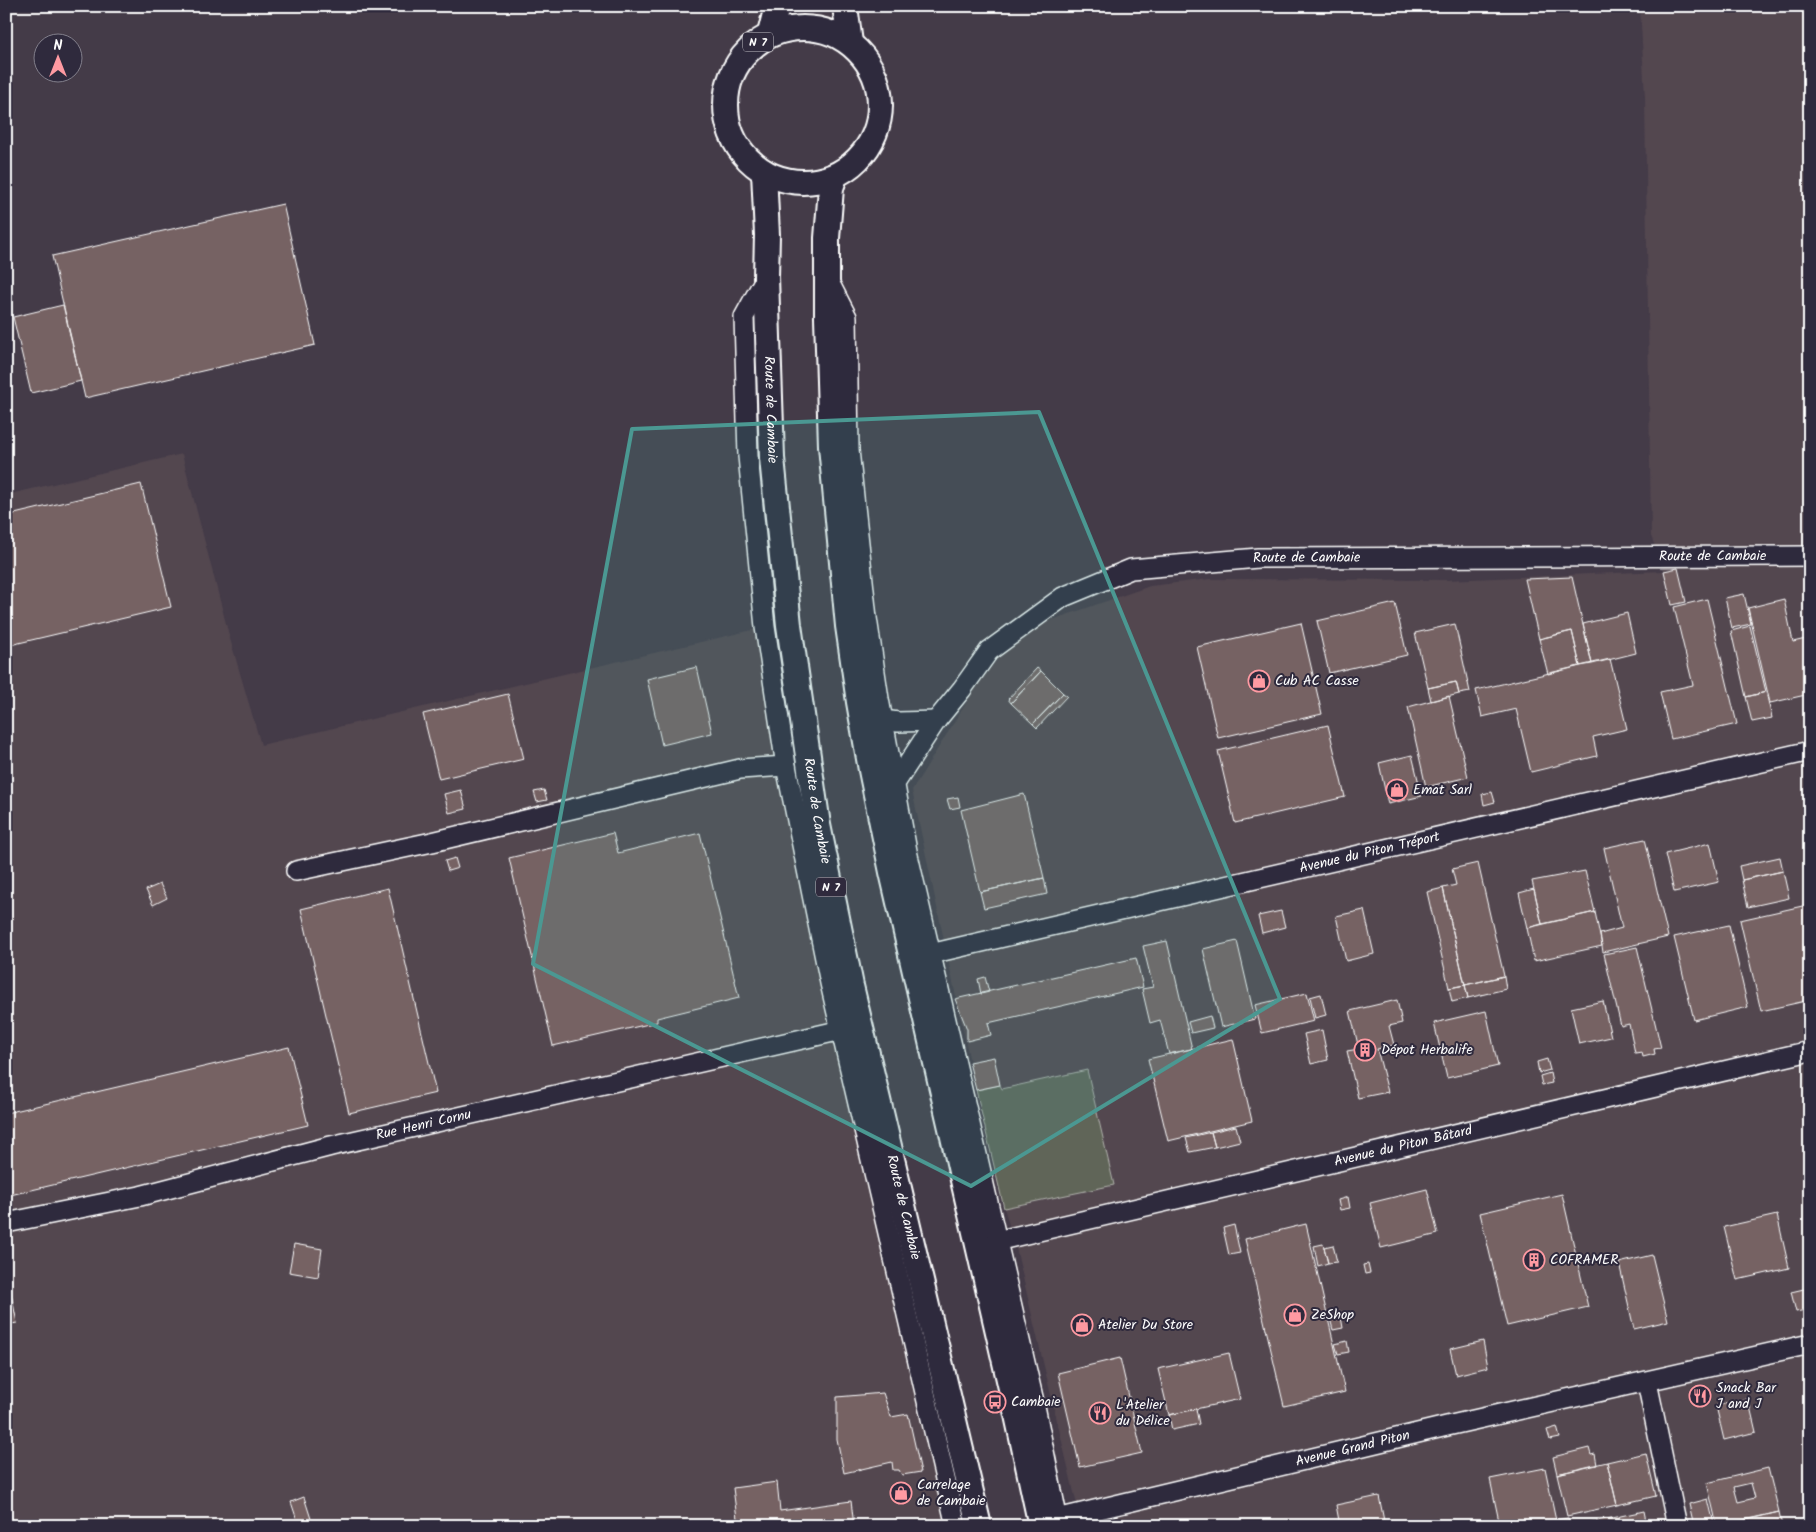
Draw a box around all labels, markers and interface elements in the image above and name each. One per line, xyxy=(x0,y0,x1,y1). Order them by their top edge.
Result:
north arrow xyxy=(32,32,82,82)
road number: N 7 xyxy=(743,32,773,52)
text: N xyxy=(54,35,63,57)
street label: Route de Cambaie xyxy=(758,356,784,465)
street label: Route de Cambaie xyxy=(1659,545,1767,568)
street label: Route de Cambaie xyxy=(1252,547,1361,569)
shop icon: Cub AC Casse xyxy=(1247,669,1271,693)
place label: Cub AC Casse xyxy=(1275,670,1359,692)
street label: Route de Cambaie xyxy=(797,756,837,867)
shop icon: Emat Sarl xyxy=(1385,778,1409,802)
place label: Emat Sarl xyxy=(1413,779,1473,801)
street label: Avenue du Piton Tréport xyxy=(1297,826,1442,879)
road number: N 7 xyxy=(816,878,846,896)
building icon: Dépot Herbalife xyxy=(1353,1038,1377,1062)
place label: Dépot Herbalife xyxy=(1381,1039,1473,1061)
street label: Rue Henri Cornu xyxy=(374,1103,474,1146)
street label: Avenue du Piton Bâtard xyxy=(1332,1119,1475,1173)
street label: Route de Cambaie xyxy=(880,1153,927,1263)
building icon: COFRAMER xyxy=(1522,1248,1546,1272)
place label: COFRAMER xyxy=(1550,1249,1618,1271)
shop icon: ZeShop xyxy=(1283,1303,1307,1327)
place label: ZeShop xyxy=(1311,1304,1354,1326)
shop icon: Atelier Du Store xyxy=(1070,1313,1094,1337)
place label: Atelier Du Store xyxy=(1098,1314,1194,1336)
place label: Snack Bar J and J xyxy=(1716,1377,1777,1415)
restaurant icon: Snack Bar J and J xyxy=(1688,1384,1712,1408)
bus stop icon: Cambaie xyxy=(983,1390,1007,1414)
place label: Cambaie xyxy=(1011,1391,1061,1413)
place label: L'Atelier du Délice xyxy=(1116,1394,1170,1432)
restaurant icon: L'Atelier du Délice xyxy=(1088,1401,1112,1425)
street label: Avenue Grand Piton xyxy=(1293,1424,1412,1473)
place label: Carrelage de Cambaie xyxy=(917,1474,986,1512)
shop icon: Carrelage de Cambaie xyxy=(889,1481,913,1505)

